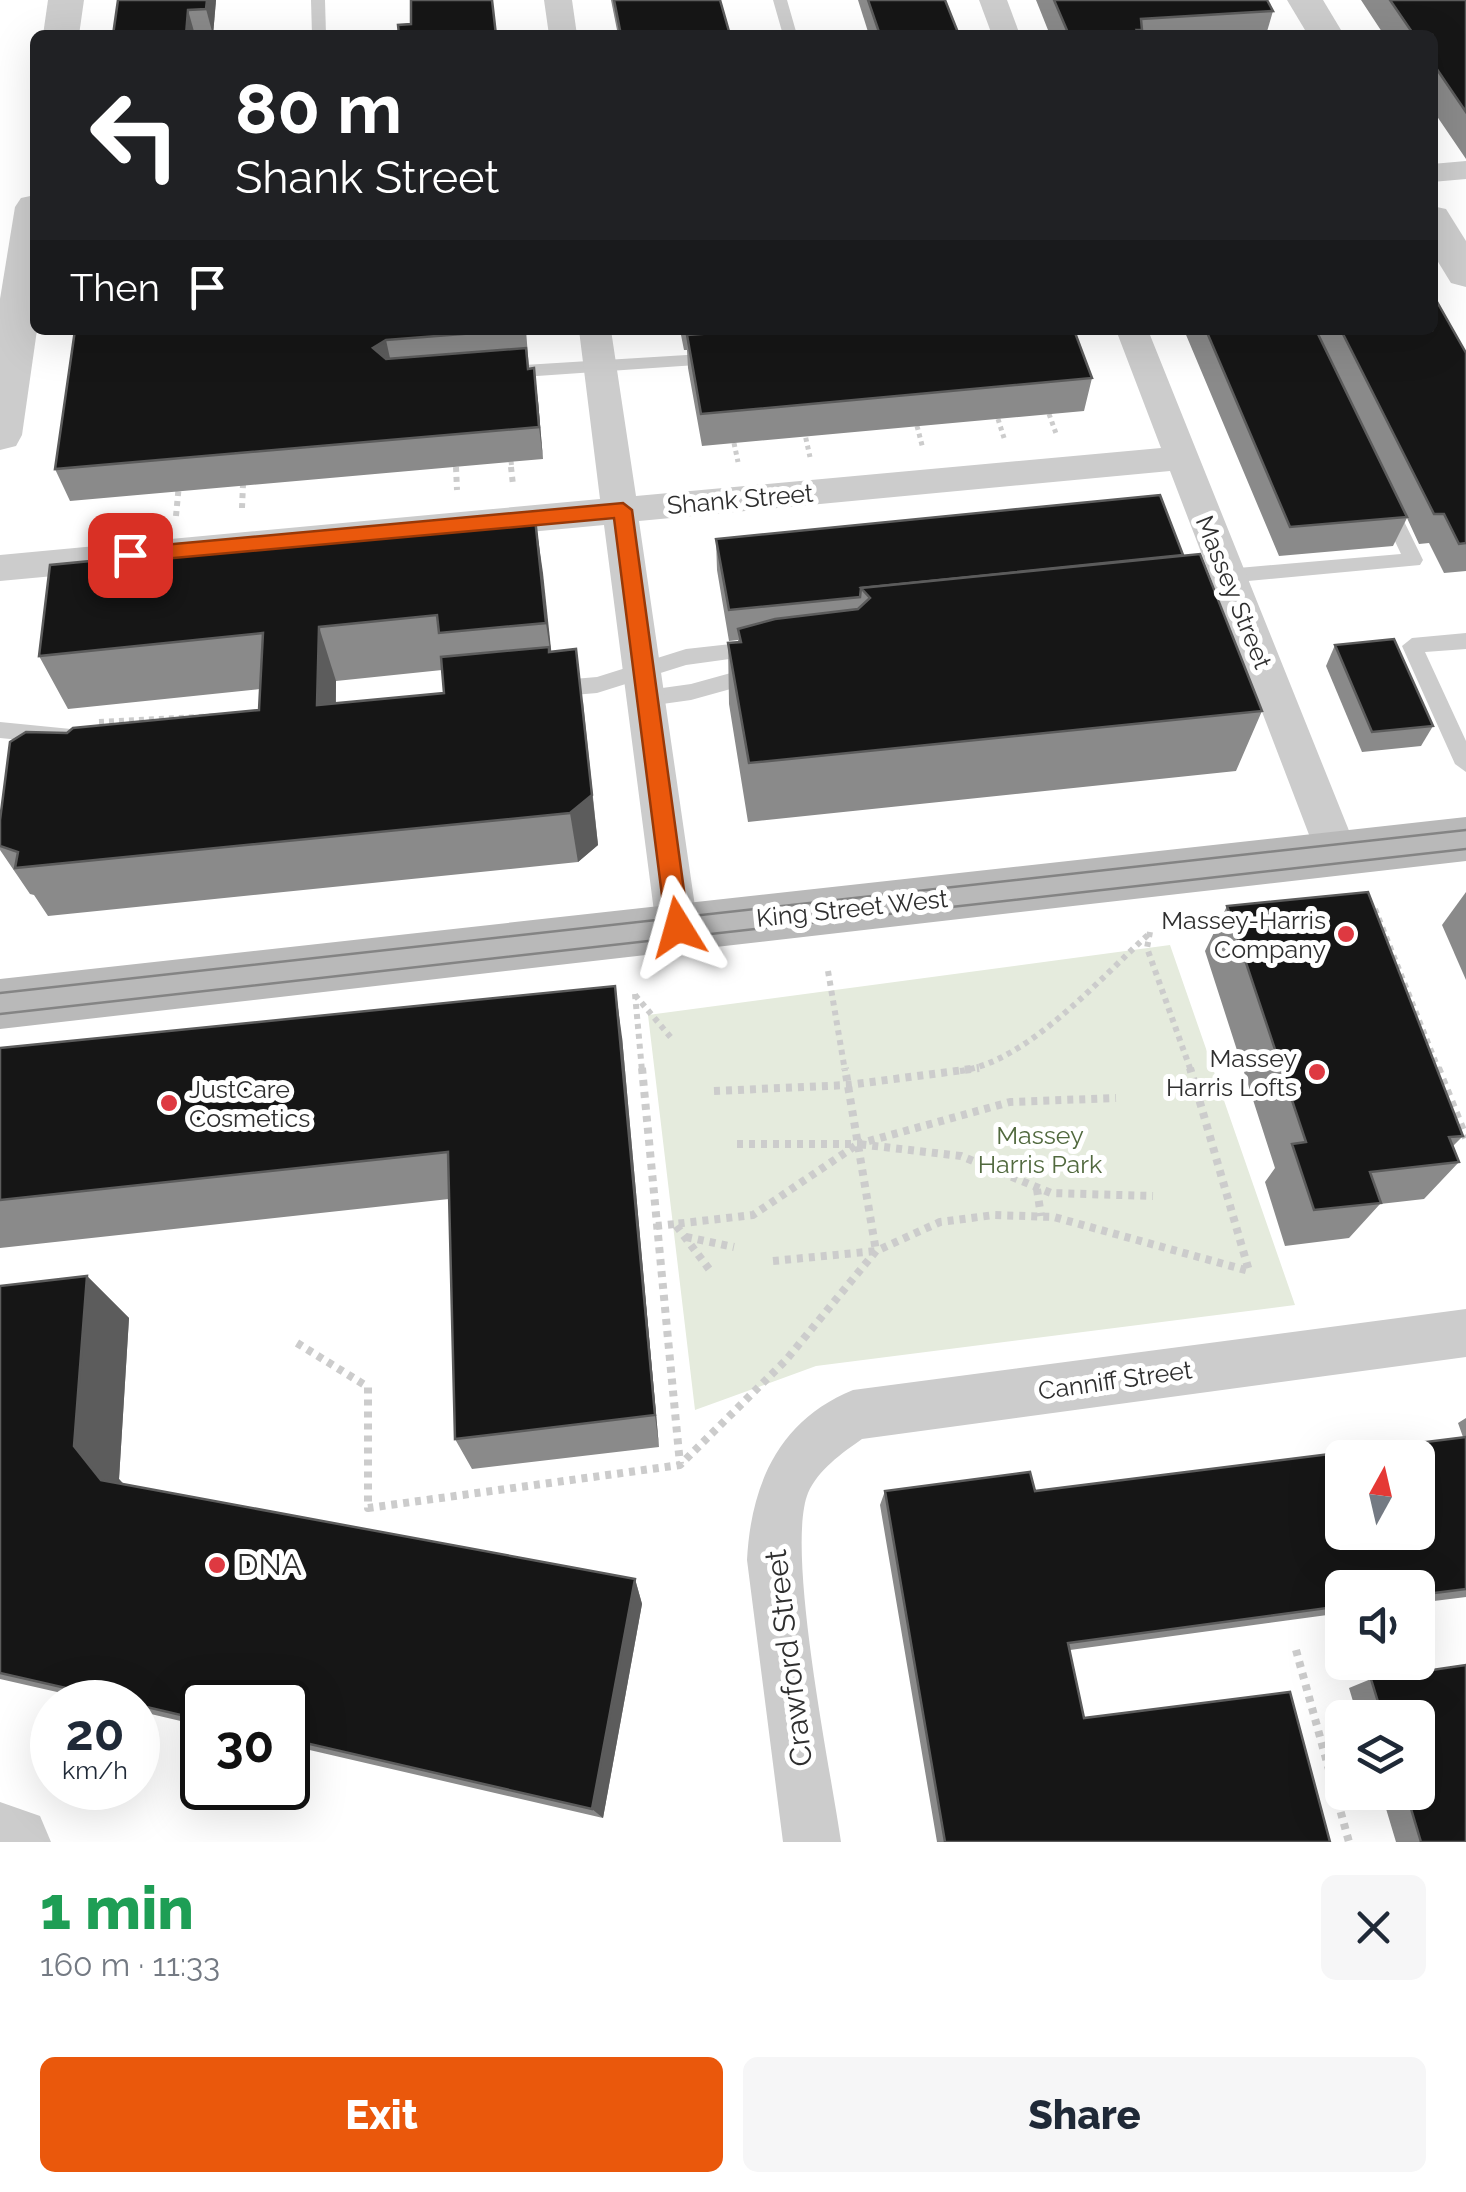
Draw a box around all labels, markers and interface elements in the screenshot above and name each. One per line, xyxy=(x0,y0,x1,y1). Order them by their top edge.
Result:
text: 80 m xyxy=(235,67,402,149)
icon: left xyxy=(70,70,200,200)
text: Shank Street xyxy=(235,151,499,204)
icon: arrive xyxy=(180,260,235,315)
text: Then xyxy=(70,265,160,310)
street label: Shank Street xyxy=(666,478,815,520)
street label: Massey Street xyxy=(1190,511,1279,673)
pin xyxy=(88,513,173,598)
icon: arrive xyxy=(103,528,158,583)
position arrow xyxy=(626,875,730,979)
street label: King Street West xyxy=(755,883,950,933)
place label: Massey-Harris Company xyxy=(1161,905,1326,964)
marker: Massey-Harris Company xyxy=(1335,923,1357,945)
place label: Massey Harris Lofts xyxy=(1166,1043,1297,1102)
marker: Massey Harris Lofts xyxy=(1306,1061,1328,1083)
place label: JustCare Cosmetics xyxy=(189,1074,310,1133)
marker: JustCare Cosmetics xyxy=(158,1092,180,1114)
park label: Massey Harris Park xyxy=(978,1120,1103,1179)
street label: Canniff Street xyxy=(1036,1354,1194,1406)
north arrow xyxy=(1325,1440,1435,1550)
map controls xyxy=(1325,1440,1435,1810)
place label: DNA xyxy=(237,1547,302,1582)
street label: Crawford Street xyxy=(758,1548,819,1768)
marker: DNA xyxy=(206,1554,228,1576)
button: sound xyxy=(1325,1570,1435,1680)
speed limit sign: 30 xyxy=(180,1680,310,1810)
button: layers xyxy=(1325,1700,1435,1810)
text: 20 xyxy=(66,1703,124,1762)
text: km/h xyxy=(62,1755,128,1785)
text: 1 min xyxy=(40,1873,194,1943)
button: close xyxy=(1321,1875,1426,1980)
text: 160 m · 11:33 xyxy=(40,1946,220,1983)
button: Exit xyxy=(40,2057,723,2172)
button: Share xyxy=(743,2057,1426,2172)

